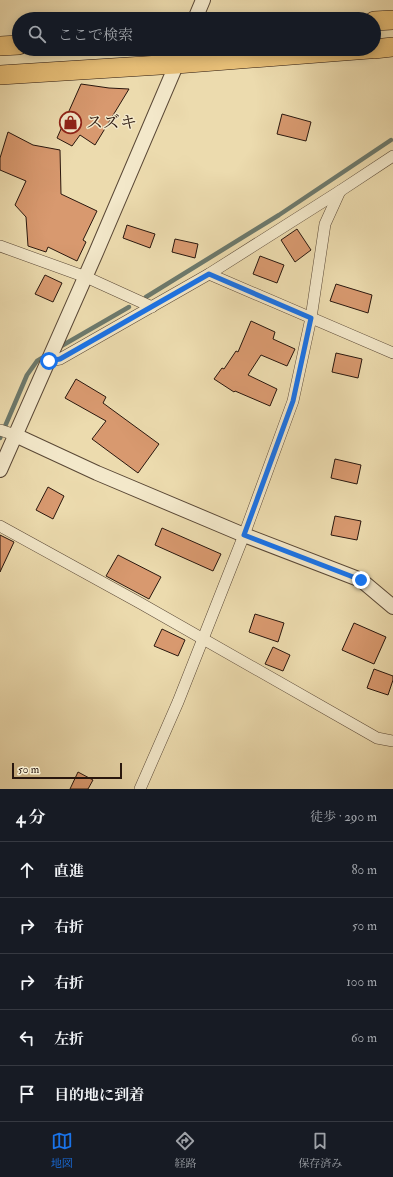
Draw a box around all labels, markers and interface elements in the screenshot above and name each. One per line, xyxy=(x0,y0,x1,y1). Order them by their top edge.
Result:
search box xyxy=(12,12,381,56)
icon: search xyxy=(26,23,48,45)
text: ここで検索 xyxy=(58,26,133,45)
shop icon: スズキ xyxy=(57,109,83,135)
place label: スズキ xyxy=(86,112,137,133)
route start xyxy=(40,352,58,370)
route end xyxy=(352,571,370,589)
scale bar xyxy=(12,761,122,780)
text: 50 m xyxy=(18,763,39,776)
text: 4 分 xyxy=(16,807,46,828)
text: 徒歩 · 290 m xyxy=(310,809,377,825)
icon: ahead xyxy=(16,859,38,881)
text: 直進 xyxy=(54,862,84,881)
text: 80 m xyxy=(351,862,377,878)
icon: right xyxy=(16,915,38,937)
text: 右折 xyxy=(54,918,84,937)
text: 50 m xyxy=(352,918,377,934)
icon: right xyxy=(16,971,38,993)
text: 右折 xyxy=(54,974,84,993)
text: 100 m xyxy=(346,974,377,990)
icon: left xyxy=(16,1027,38,1049)
text: 左折 xyxy=(54,1030,84,1049)
text: 60 m xyxy=(351,1030,377,1046)
icon: arrive xyxy=(16,1083,38,1105)
text: 目的地に到着 xyxy=(54,1086,144,1105)
tab: 地図 xyxy=(51,1130,73,1170)
tab: 経路 xyxy=(174,1130,196,1170)
tab: 保存済み xyxy=(298,1130,342,1170)

